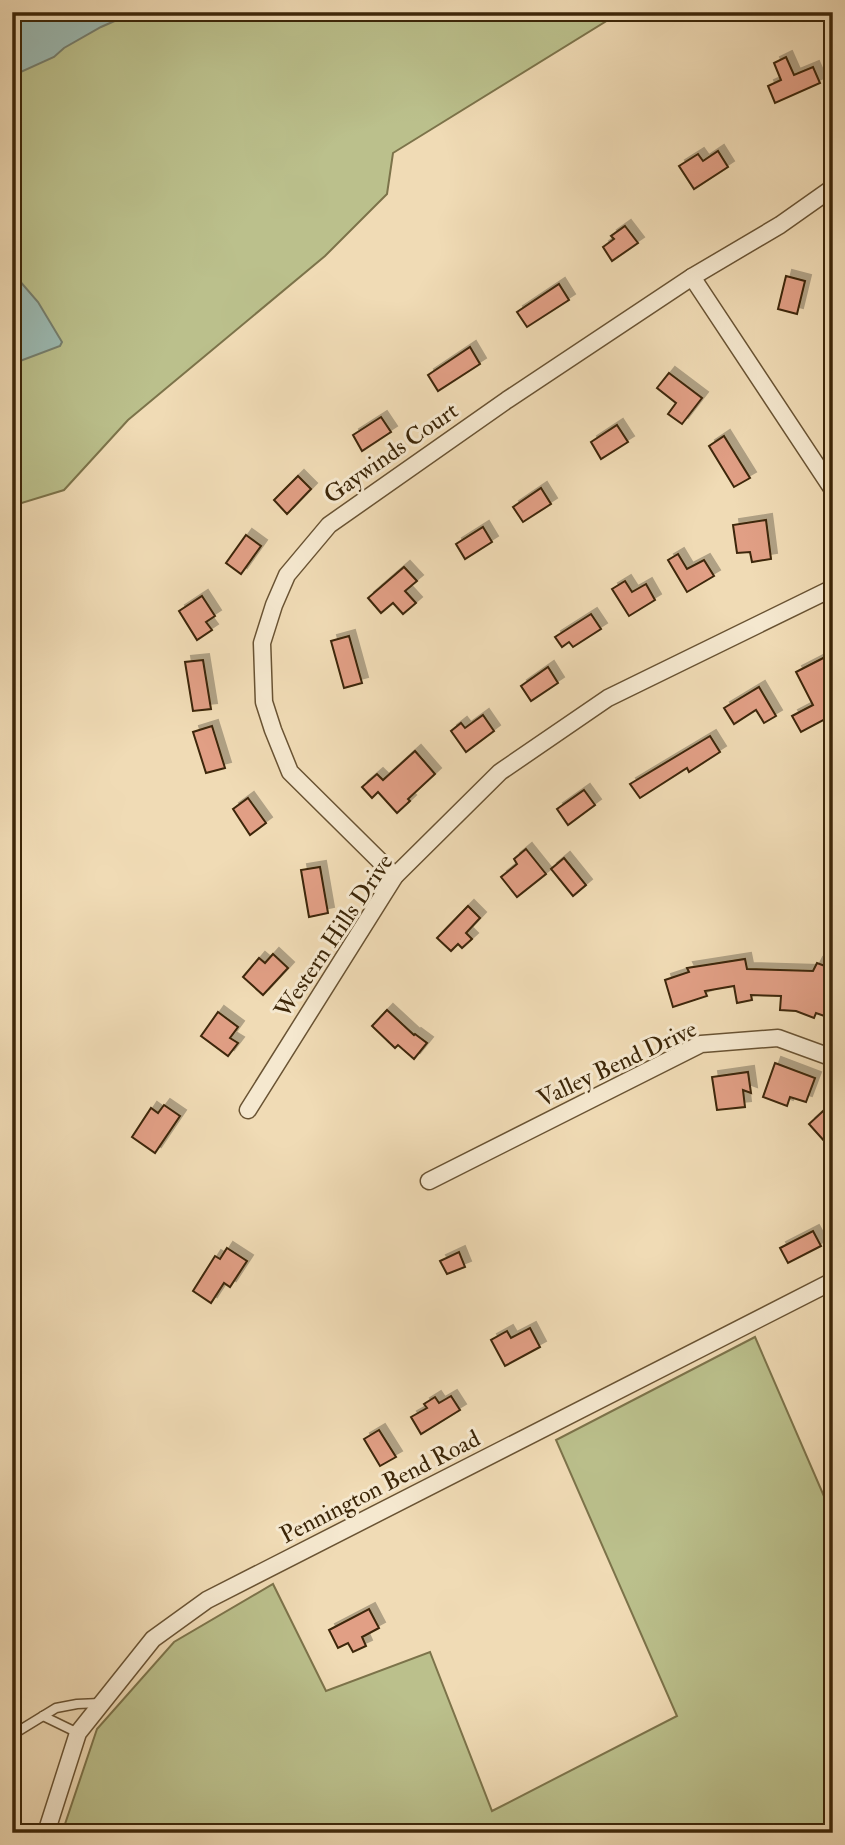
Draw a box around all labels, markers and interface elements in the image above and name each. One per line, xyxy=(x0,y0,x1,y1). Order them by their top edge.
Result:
street label: Gaywinds Court xyxy=(318,395,464,511)
street label: Western Hills Drive xyxy=(267,848,400,1025)
street label: Valley Bend Drive xyxy=(532,1013,702,1115)
street label: Pennington Bend Road xyxy=(275,1423,485,1551)

